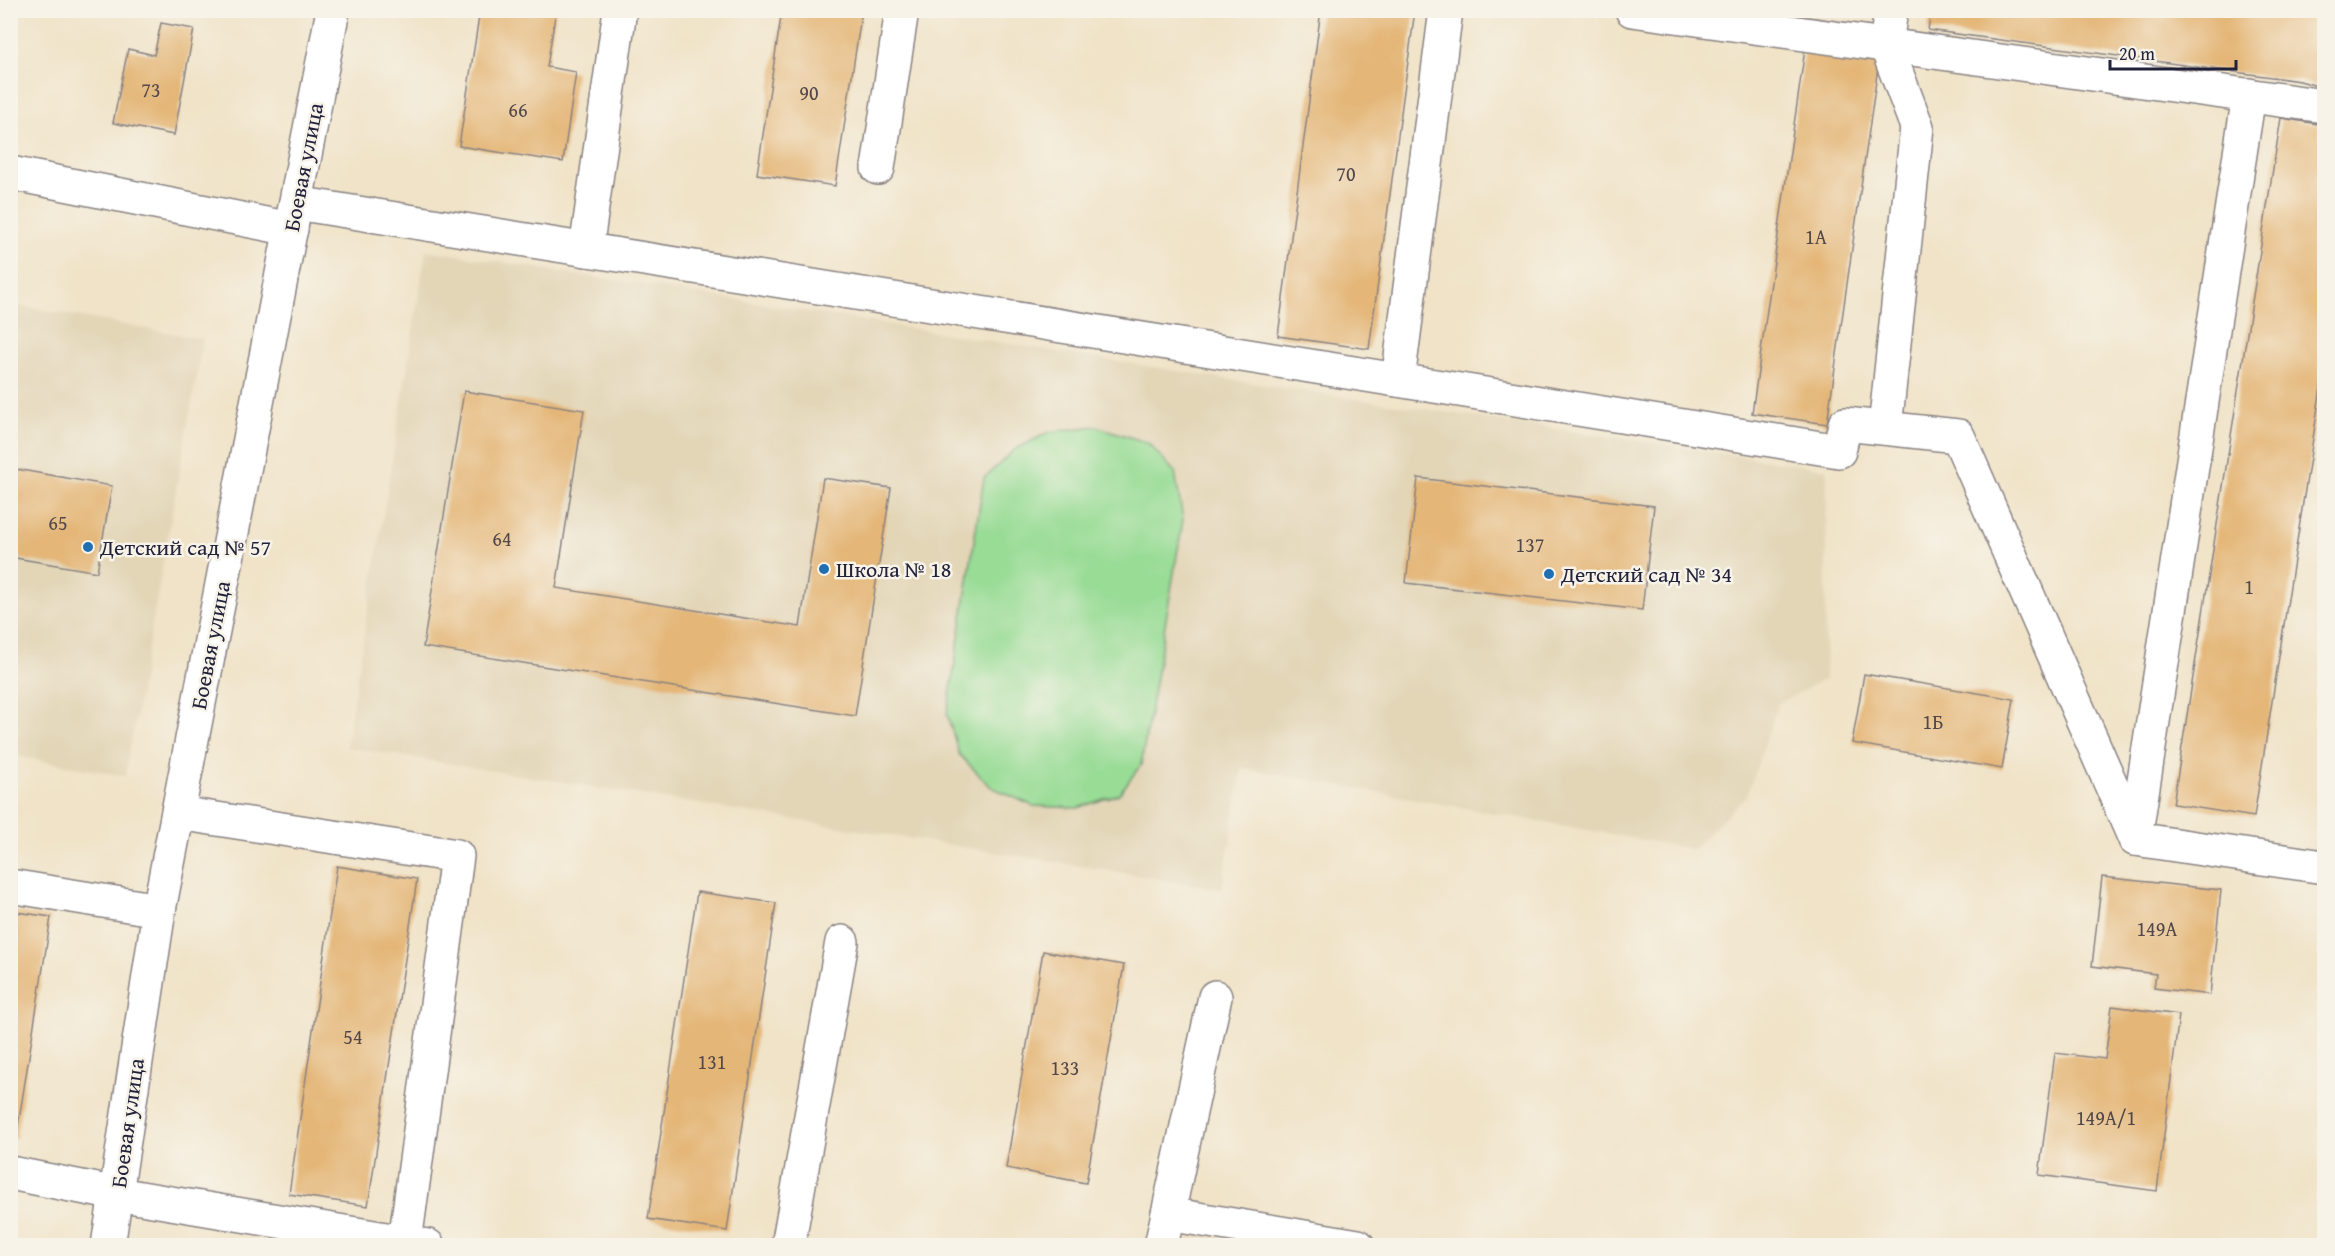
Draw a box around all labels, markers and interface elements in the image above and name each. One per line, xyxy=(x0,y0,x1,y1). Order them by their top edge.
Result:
scale bar xyxy=(2110,33,2236,71)
text: 20 m xyxy=(2119,40,2155,67)
house number: 73 xyxy=(141,75,161,104)
house number: 90 xyxy=(799,78,819,107)
house number: 66 xyxy=(508,95,528,124)
street label: Боевая улица xyxy=(275,99,331,234)
house number: 70 xyxy=(1336,159,1356,188)
house number: 1А xyxy=(1805,222,1827,251)
house number: 65 xyxy=(48,508,68,537)
house number: 64 xyxy=(492,524,512,553)
house number: 137 xyxy=(1516,530,1544,559)
place label: Детский сад № 57 xyxy=(99,531,271,563)
marker: Детский сад № 57 xyxy=(81,540,95,554)
place label: Школа № 18 xyxy=(836,553,951,585)
place label: Детский сад № 34 xyxy=(1560,558,1732,590)
marker: Школа № 18 xyxy=(817,562,831,576)
marker: Детский сад № 34 xyxy=(1542,567,1556,581)
house number: 1 xyxy=(2244,572,2254,601)
street label: Боевая улица xyxy=(182,577,238,712)
house number: 1Б xyxy=(1923,707,1943,736)
house number: 149А xyxy=(2136,914,2178,943)
house number: 54 xyxy=(343,1022,363,1051)
house number: 131 xyxy=(698,1047,726,1076)
house number: 133 xyxy=(1051,1053,1079,1082)
street label: Боевая улица xyxy=(102,1056,152,1190)
house number: 149А/1 xyxy=(2076,1103,2136,1132)

